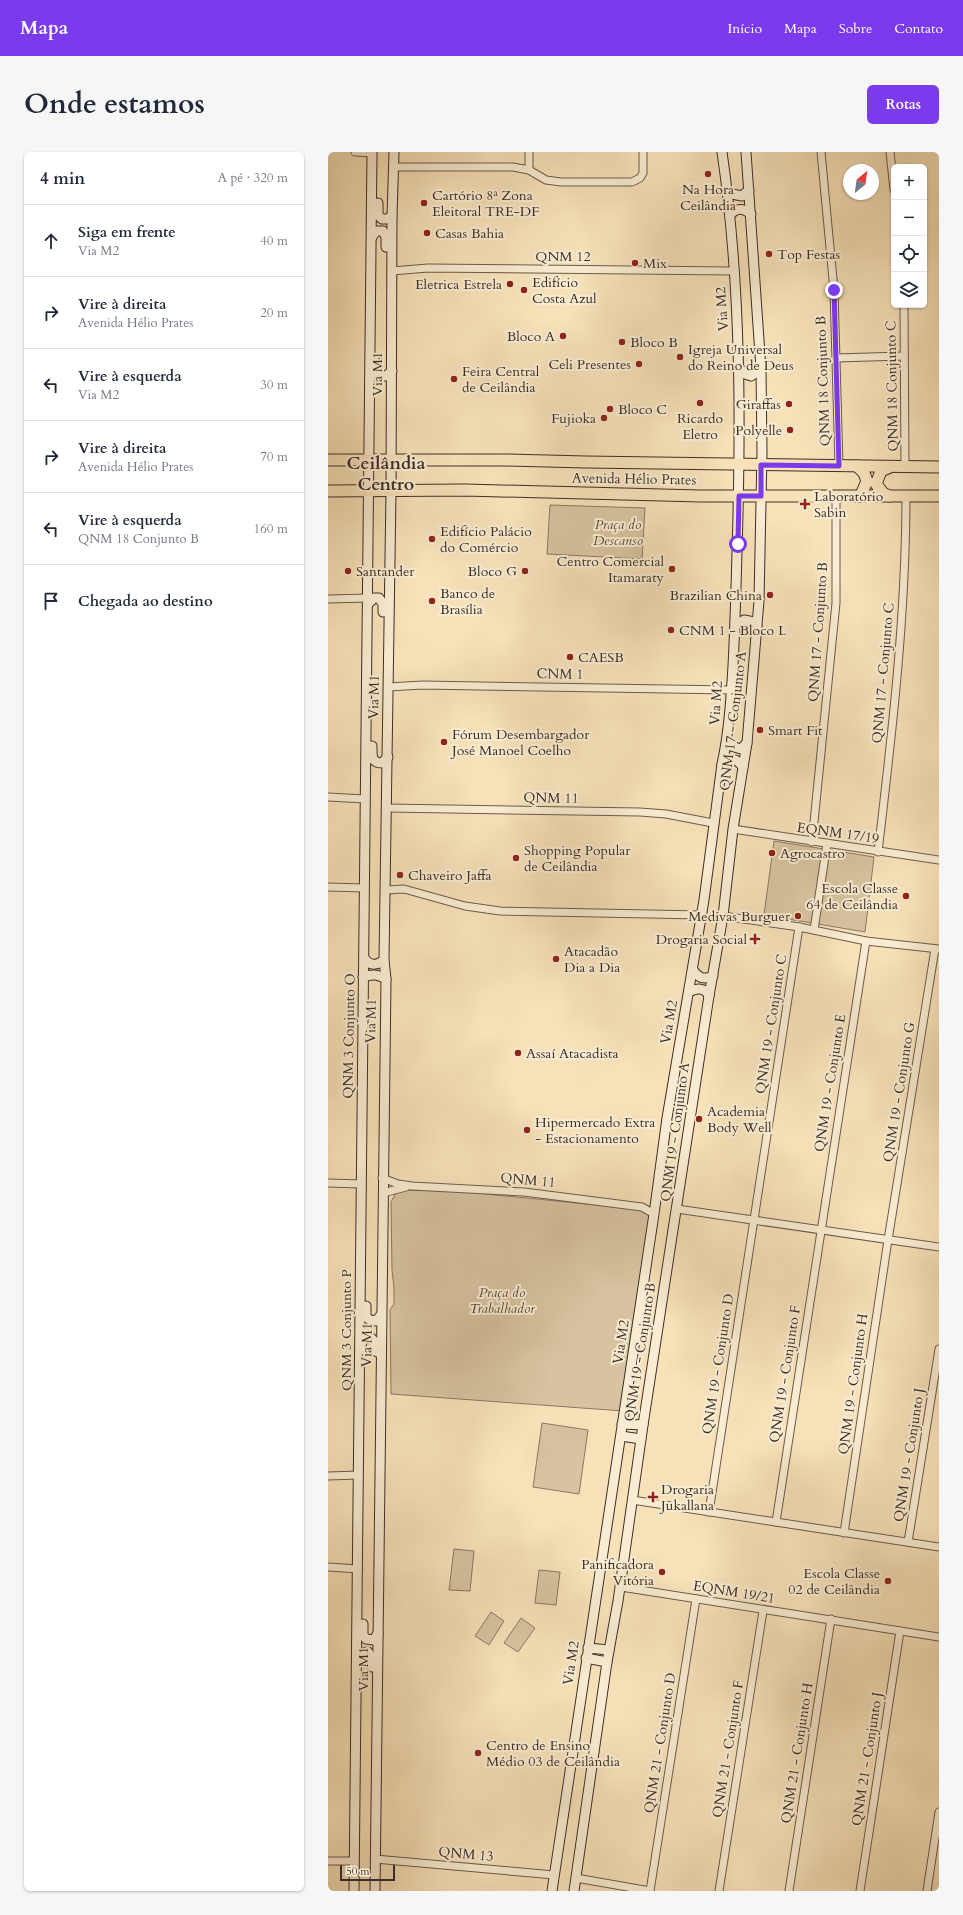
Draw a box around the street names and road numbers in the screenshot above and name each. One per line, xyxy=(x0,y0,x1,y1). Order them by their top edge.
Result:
street label: QNM 12 xyxy=(535,247,591,266)
street label: Via M2 xyxy=(711,286,733,332)
street label: QNM 18 Conjunto B xyxy=(811,316,835,446)
street label: QNM 18 Conjunto C xyxy=(881,320,903,452)
street label: Via M1 xyxy=(368,352,387,396)
street label: Avenida Hélio Prates xyxy=(572,468,697,490)
street label: QNM 17 - Conjunto B xyxy=(804,561,832,703)
street label: QNM 17 - Conjunto C xyxy=(867,601,899,744)
street label: QNM 17 - Conjunto A xyxy=(715,650,751,792)
street label: CNM 1 xyxy=(536,664,584,684)
street label: Via M1 xyxy=(364,675,384,719)
street label: Via M2 xyxy=(705,680,727,726)
street label: QNM 11 xyxy=(523,788,579,808)
street label: EQNM 17/19 xyxy=(796,818,880,848)
street label: QNM 19 - Conjunto C xyxy=(751,952,791,1095)
street label: QNM 3 Conjunto O xyxy=(338,973,360,1099)
street label: Via M2 xyxy=(656,998,682,1046)
street label: Via M1 xyxy=(361,999,381,1043)
street label: QNM 19 - Conjunto E xyxy=(810,1012,850,1153)
street label: QNM 19 - Conjunto G xyxy=(879,1021,919,1163)
street label: QNM 19 - Conjunto A xyxy=(656,1061,694,1203)
street label: QNM 11 xyxy=(500,1168,556,1192)
street label: QNM 3 Conjunto P xyxy=(337,1269,356,1391)
street label: QNM 19 - Conjunto B xyxy=(620,1281,660,1423)
street label: QNM 19 - Conjunto D xyxy=(698,1292,738,1436)
street label: QNM 19 - Conjunto F xyxy=(765,1304,805,1444)
street label: QNM 19 - Conjunto H xyxy=(834,1312,872,1456)
street label: Via M2 xyxy=(608,1319,634,1365)
street label: Via M1 xyxy=(357,1323,377,1367)
street label: QNM 19 - Conjunto J xyxy=(889,1386,929,1523)
street label: EQNM 19/21 xyxy=(692,1576,776,1608)
street label: Via M2 xyxy=(558,1640,584,1686)
street label: Via M1 xyxy=(354,1647,373,1691)
street label: QNM 21 - Conjunto D xyxy=(640,1671,680,1815)
street label: QNM 21 - Conjunto F xyxy=(708,1679,748,1819)
street label: QNM 21 - Conjunto H xyxy=(776,1681,818,1825)
street label: QNM 21 - Conjunto J xyxy=(847,1690,887,1827)
street label: QNM 13 xyxy=(438,1842,494,1866)

